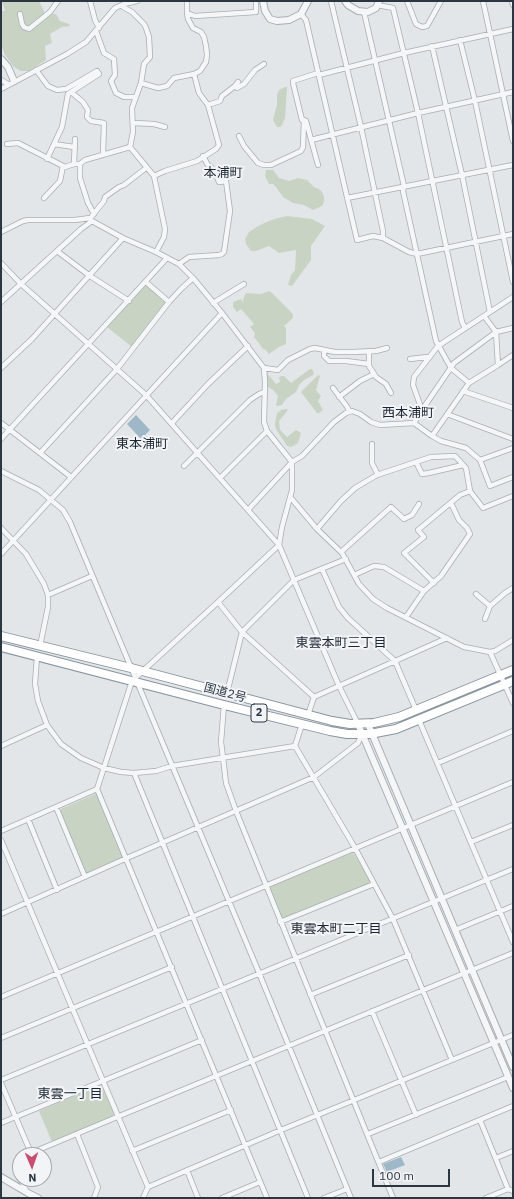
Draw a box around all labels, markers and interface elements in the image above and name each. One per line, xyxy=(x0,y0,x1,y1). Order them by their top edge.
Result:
district label: 本浦町 xyxy=(204,165,242,181)
district label: 西本浦町 xyxy=(382,405,434,421)
district label: 東本浦町 xyxy=(116,436,168,452)
district label: 東雲本町三丁目 xyxy=(296,635,386,651)
street label: 国道2号 xyxy=(202,680,248,706)
road number: 2 xyxy=(251,704,267,722)
district label: 東雲本町二丁目 xyxy=(291,921,381,937)
district label: 東雲一丁目 xyxy=(38,1086,102,1102)
north arrow xyxy=(12,1147,52,1187)
scale bar xyxy=(374,1161,452,1187)
text: 100 m xyxy=(379,1168,414,1183)
text: N xyxy=(28,1171,37,1185)

